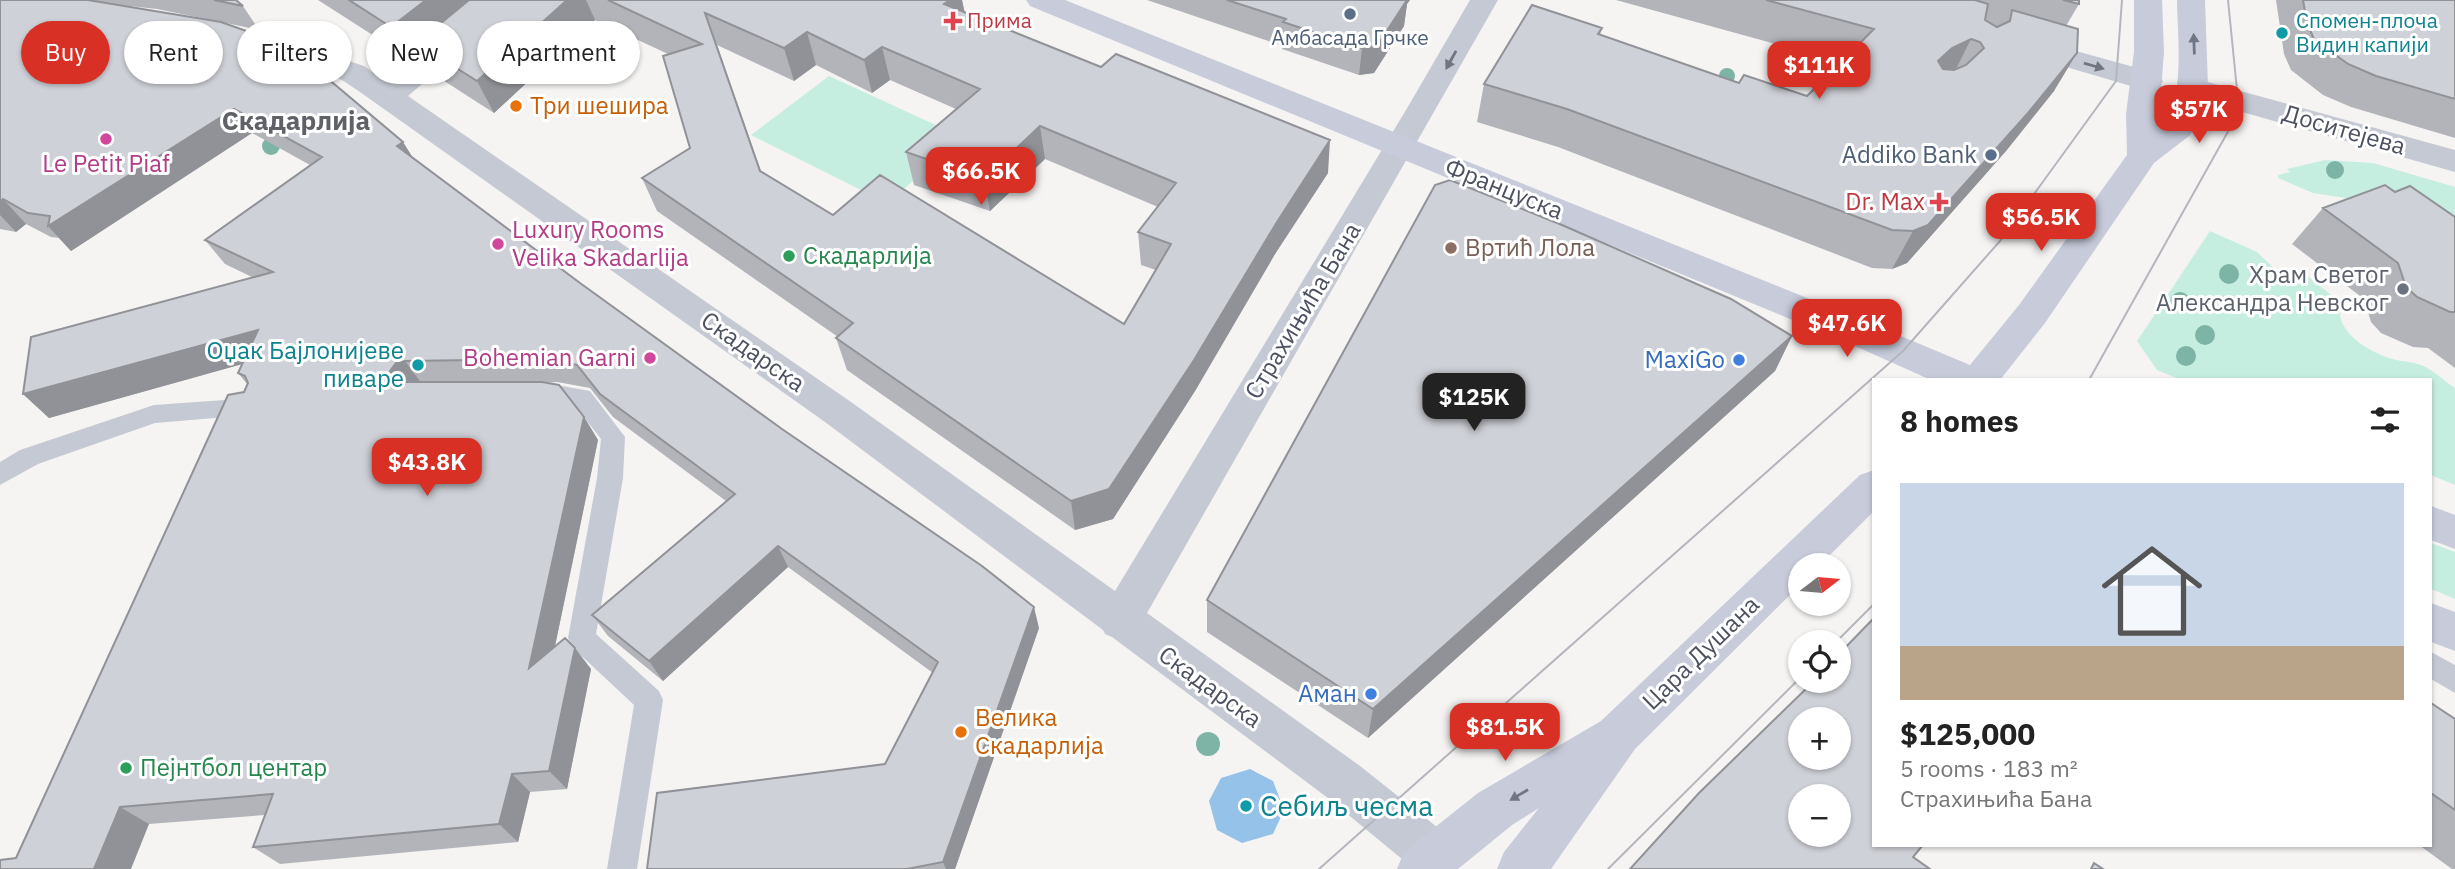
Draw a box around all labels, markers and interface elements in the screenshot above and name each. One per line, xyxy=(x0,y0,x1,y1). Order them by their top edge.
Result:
place label: Прима xyxy=(967,6,1032,34)
marker: Амбасада Грчке xyxy=(1342,6,1358,22)
place label: Спомен-плоча Видин капији xyxy=(2296,6,2438,58)
marker: Прима xyxy=(945,13,961,29)
chip: Buy xyxy=(21,21,110,84)
chip: Rent xyxy=(124,21,223,84)
chip: Filters xyxy=(237,21,352,84)
chip: New xyxy=(366,21,463,84)
chip: Apartment xyxy=(477,21,640,84)
place label: Амбасада Грчке xyxy=(1271,23,1429,51)
marker: Спомен-плоча Видин капији xyxy=(2274,25,2290,41)
one-way arrow xyxy=(2188,33,2199,55)
pin: $111K xyxy=(1770,42,1868,101)
text: $111K xyxy=(1783,49,1855,79)
one-way arrow xyxy=(1445,50,1457,69)
one-way arrow xyxy=(2083,61,2105,72)
pin: $57K xyxy=(2158,86,2240,145)
place label: Три шешира xyxy=(530,89,669,121)
text: $57K xyxy=(2170,93,2228,123)
street label: Доситејева xyxy=(2279,96,2410,162)
marker: Три шешира xyxy=(508,98,524,114)
district label: Скадарлија xyxy=(222,103,370,137)
marker: Le Petit Piaf xyxy=(98,131,114,147)
place label: Addiko Bank xyxy=(1842,138,1977,170)
place label: Le Petit Piaf xyxy=(42,147,170,179)
marker: Addiko Bank xyxy=(1983,147,1999,163)
pin: $66.5K xyxy=(924,148,1038,207)
street label: Француска xyxy=(1440,150,1568,226)
text: $66.5K xyxy=(942,155,1020,185)
place label: Dr. Max xyxy=(1845,185,1925,217)
marker: Dr. Max xyxy=(1931,194,1947,210)
pin: $56.5K xyxy=(1984,194,2098,253)
text: $56.5K xyxy=(2002,201,2080,231)
place label: Luxury Rooms Velika Skadarlija xyxy=(512,213,689,273)
street label: Страхињића Бана xyxy=(1237,216,1368,405)
place label: Вртић Лола xyxy=(1465,231,1595,263)
marker: Luxury Rooms Velika Skadarlija xyxy=(490,236,506,252)
place label: Скадарлија xyxy=(803,239,932,271)
marker: Вртић Лола xyxy=(1443,240,1459,256)
marker: Скадарлија xyxy=(781,248,797,264)
place label: Храм Светог Александра Невског xyxy=(2156,258,2389,318)
marker: Храм Светог Александра Невског xyxy=(2395,281,2411,297)
pin: $47.6K xyxy=(1790,300,1904,359)
street label: Скадарска xyxy=(695,304,812,399)
text: $47.6K xyxy=(1808,307,1886,337)
place label: Оџак Бајлонијеве пиваре xyxy=(207,334,404,394)
place label: Bohemian Garni xyxy=(463,341,636,373)
place label: MaxiGo xyxy=(1644,343,1725,375)
marker: Bohemian Garni xyxy=(642,350,658,366)
marker: MaxiGo xyxy=(1731,352,1747,368)
marker: Оџак Бајлонијеве пиваре xyxy=(410,357,426,373)
pin: $125K xyxy=(1425,374,1523,433)
text: $125K xyxy=(1438,381,1510,411)
text: 8 homes xyxy=(1900,401,2019,440)
icon: filters xyxy=(2366,401,2404,439)
pin: $43.8K xyxy=(370,438,484,498)
text: $43.8K xyxy=(388,446,466,476)
icon: home xyxy=(2089,528,2215,654)
north arrow xyxy=(1788,553,1852,616)
map controls xyxy=(1788,553,1851,847)
street label: Цара Душана xyxy=(1635,588,1766,716)
button: locate xyxy=(1788,630,1851,693)
street label: Скадарска xyxy=(1153,638,1269,735)
place label: Аман xyxy=(1298,677,1357,709)
marker: Аман xyxy=(1363,686,1379,702)
place label: Велика Скадарлија xyxy=(975,701,1104,761)
pin: $81.5K xyxy=(1448,704,1562,763)
button: + xyxy=(1788,707,1851,770)
text: $81.5K xyxy=(1466,711,1544,741)
text: $125,000 xyxy=(1900,714,2035,753)
marker: Велика Скадарлија xyxy=(953,724,969,740)
place label: Пејнтбол центар xyxy=(140,751,327,783)
text: 5 rooms · 183 m² xyxy=(1900,753,2078,783)
marker: Пејнтбол центар xyxy=(118,760,134,776)
text: Страхињића Бана xyxy=(1900,783,2092,813)
button: − xyxy=(1788,784,1851,847)
place label: Себиљ чесма xyxy=(1260,787,1433,824)
one-way arrow xyxy=(1509,788,1528,801)
marker: Себиљ чесма xyxy=(1238,798,1254,814)

